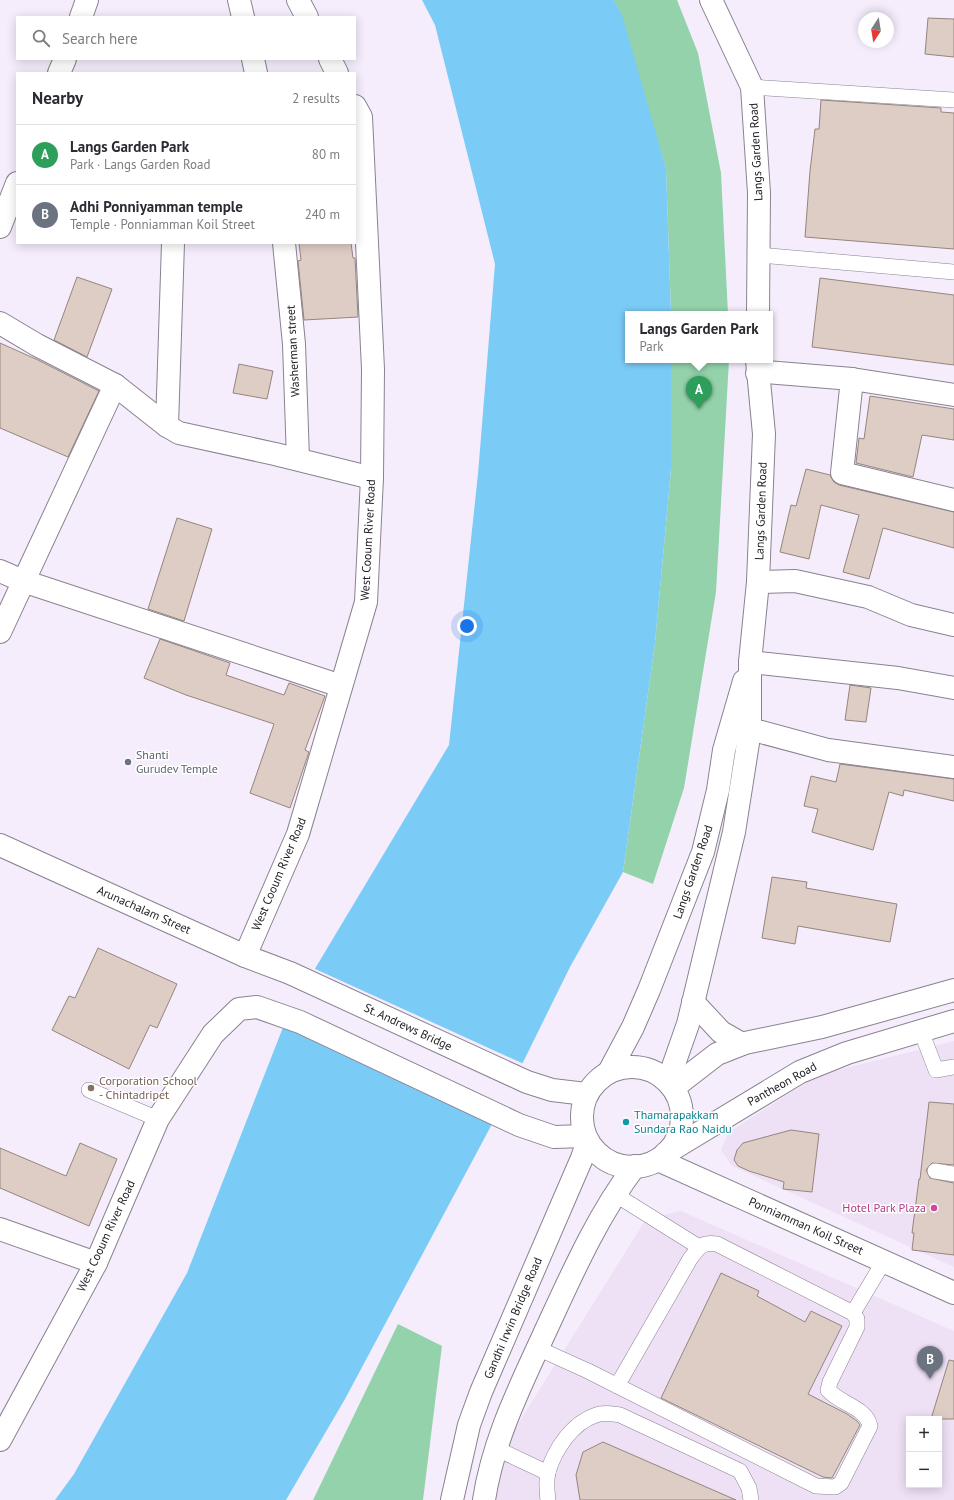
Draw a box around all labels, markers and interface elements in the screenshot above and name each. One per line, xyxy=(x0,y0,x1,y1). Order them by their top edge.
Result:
north arrow xyxy=(858,12,894,48)
search box xyxy=(16,16,356,60)
icon: search xyxy=(30,27,52,49)
text: Search here xyxy=(62,29,138,48)
text: Nearby xyxy=(32,87,83,109)
text: 2 results xyxy=(292,90,340,107)
street label: Langs Garden Road xyxy=(745,103,766,201)
text: Langs Garden Park xyxy=(70,137,189,156)
text: A xyxy=(41,146,49,163)
text: 80 m xyxy=(312,146,340,163)
text: Park · Langs Garden Road xyxy=(70,156,210,173)
text: Adhi Ponniyamman temple xyxy=(70,197,243,216)
text: B xyxy=(41,206,49,223)
text: 240 m xyxy=(305,206,340,223)
text: Temple · Ponniamman Koil Street xyxy=(70,216,255,233)
street label: Washerman street xyxy=(283,305,302,397)
popup xyxy=(625,311,773,363)
text: Langs Garden Park xyxy=(639,319,759,338)
text: Park xyxy=(639,338,663,355)
pin: A xyxy=(686,376,712,409)
street label: Langs Garden Road xyxy=(751,462,770,560)
street label: West Cooum River Road xyxy=(357,479,378,601)
your location xyxy=(457,616,477,636)
place label: Shanti Gurudev Temple xyxy=(136,747,218,776)
marker: Shanti Gurudev Temple xyxy=(123,757,133,767)
street label: West Cooum River Road xyxy=(248,815,309,933)
street label: Langs Garden Road xyxy=(669,823,716,921)
street label: Arunachalam Street xyxy=(95,882,193,937)
street label: St. Andrews Bridge xyxy=(362,1000,455,1054)
street label: Pantheon Road xyxy=(744,1058,819,1109)
place label: Corporation School - Chintadripet xyxy=(99,1073,198,1102)
marker: Corporation School - Chintadripet xyxy=(86,1083,96,1093)
place label: Thamarapakkam Sundara Rao Naidu xyxy=(634,1107,732,1136)
marker: Thamarapakkam Sundara Rao Naidu xyxy=(621,1117,631,1127)
street label: West Cooum River Road xyxy=(73,1178,138,1294)
street label: Ponniamman Koil Street xyxy=(747,1193,866,1258)
place label: Hotel Park Plaza xyxy=(842,1200,926,1215)
marker: Hotel Park Plaza xyxy=(929,1203,939,1213)
street label: Gandhi Irwin Bridge Road xyxy=(480,1255,545,1381)
pin: B xyxy=(917,1346,943,1379)
map controls xyxy=(906,1416,942,1488)
button: + xyxy=(906,1416,942,1452)
button: − xyxy=(906,1452,942,1488)

